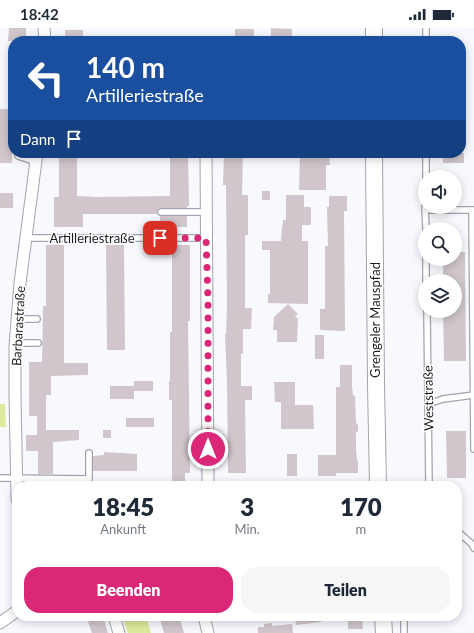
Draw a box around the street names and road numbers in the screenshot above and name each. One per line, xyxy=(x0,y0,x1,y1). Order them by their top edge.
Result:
street label: Artilleriestraße xyxy=(49,230,135,246)
street label: Grengeler Mauspfad xyxy=(367,262,383,378)
street label: Barbarastraße xyxy=(8,285,28,366)
street label: Weststraße xyxy=(419,365,437,431)

